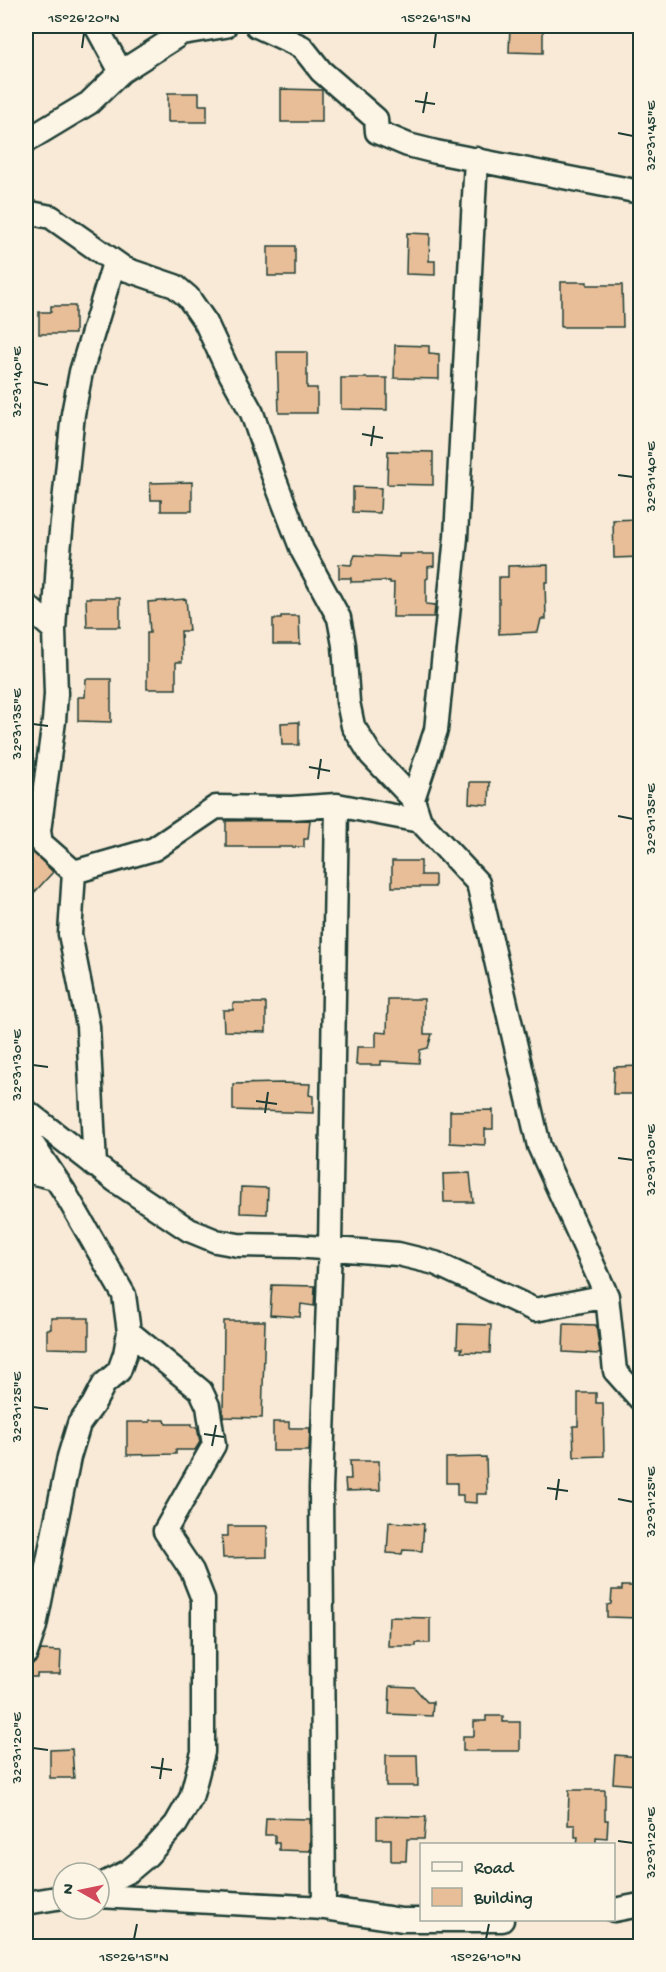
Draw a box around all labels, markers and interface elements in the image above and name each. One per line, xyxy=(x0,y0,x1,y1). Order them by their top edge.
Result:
text: 15°26'20"N xyxy=(47,10,120,28)
text: 15°26'15"N xyxy=(400,10,471,28)
text: 32°31'45"E xyxy=(643,100,661,172)
text: 32°31'40"E xyxy=(9,346,27,418)
text: 32°31'40"E xyxy=(643,441,661,513)
text: 32°31'35"E xyxy=(9,688,27,760)
text: 32°31'35"E xyxy=(643,783,661,855)
text: 32°31'30"E xyxy=(9,1029,27,1102)
text: 32°31'30"E xyxy=(643,1124,661,1197)
text: 32°31'25"E xyxy=(9,1371,27,1443)
text: 32°31'25"E xyxy=(643,1466,661,1538)
text: 32°31'20"E xyxy=(9,1712,27,1785)
text: 32°31'20"E xyxy=(643,1807,661,1880)
legend xyxy=(420,1843,615,1921)
text: Road xyxy=(474,1859,515,1880)
north arrow xyxy=(51,1861,111,1921)
text: N xyxy=(59,1882,80,1896)
text: Building xyxy=(473,1889,533,1910)
text: 15°26'15"N xyxy=(98,1949,169,1967)
text: 15°26'10"N xyxy=(450,1949,521,1967)

